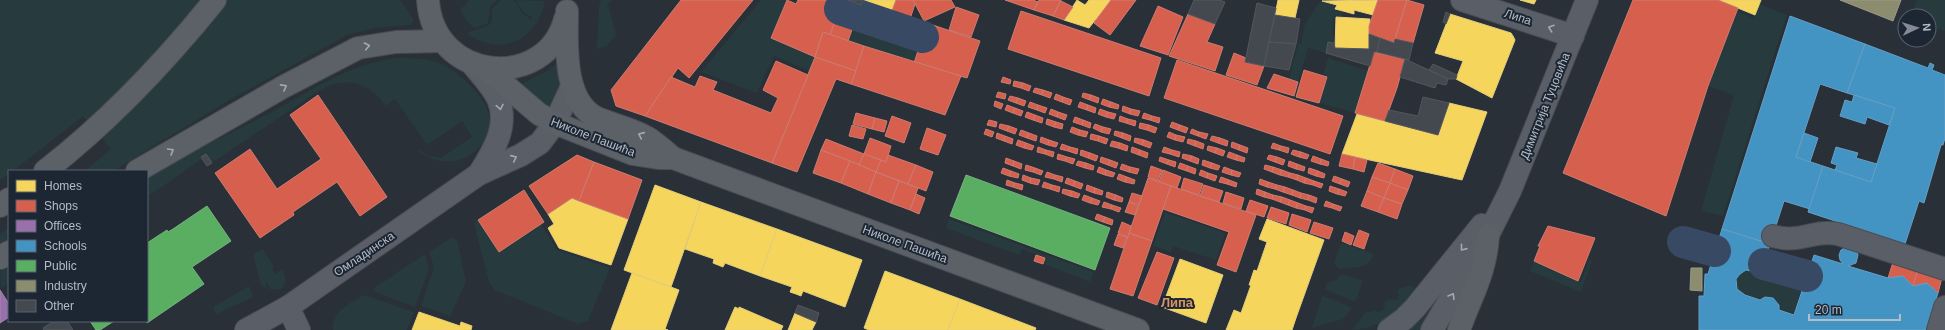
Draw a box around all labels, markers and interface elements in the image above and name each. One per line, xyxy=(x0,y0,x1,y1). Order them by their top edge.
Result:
street label: Липа xyxy=(1503,6,1534,28)
north arrow xyxy=(1897,8,1937,48)
text: N xyxy=(1921,23,1933,32)
one-way arrow xyxy=(1547,24,1554,33)
one-way arrow xyxy=(364,43,370,51)
street label: Димитрија Туцовића xyxy=(1517,50,1573,161)
one-way arrow xyxy=(279,84,287,91)
one-way arrow xyxy=(495,104,504,110)
street label: Николе Пашића xyxy=(549,114,637,160)
one-way arrow xyxy=(638,132,645,140)
one-way arrow xyxy=(167,149,174,156)
one-way arrow xyxy=(510,155,518,163)
legend xyxy=(8,170,148,322)
text: Homes xyxy=(44,179,82,193)
text: Shops xyxy=(44,199,78,213)
text: Offices xyxy=(44,219,81,233)
street label: Николе Пашића xyxy=(861,222,950,266)
street label: Омладинска xyxy=(331,229,397,279)
text: Schools xyxy=(44,239,87,253)
one-way arrow xyxy=(1460,243,1467,250)
text: Public xyxy=(44,259,77,273)
text: Industry xyxy=(44,279,87,293)
one-way arrow xyxy=(1447,293,1454,300)
district label: Липа xyxy=(1161,295,1194,310)
scale bar xyxy=(1809,296,1900,322)
text: Other xyxy=(44,299,74,313)
text: 20 m xyxy=(1815,303,1842,317)

